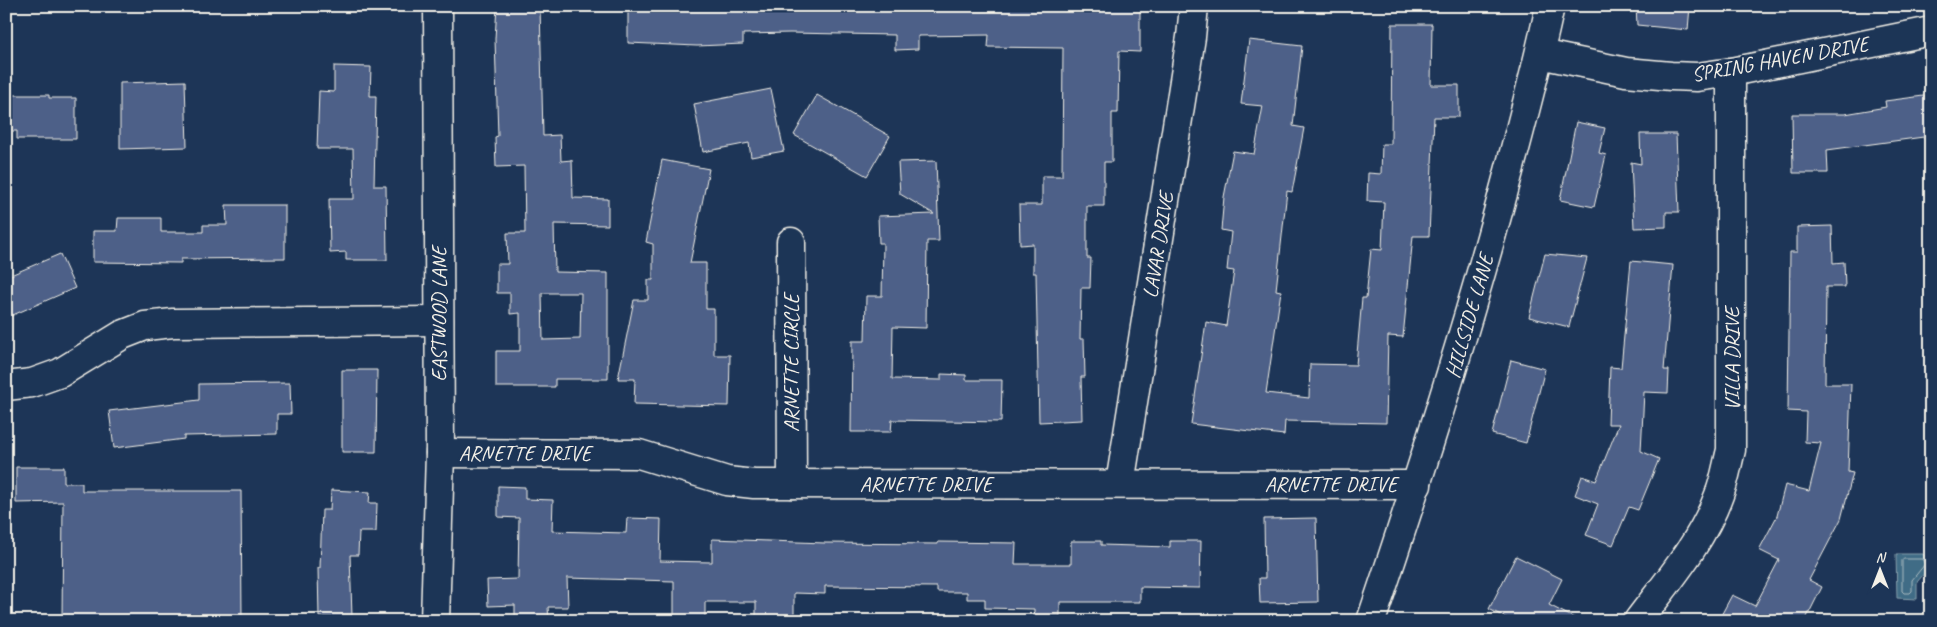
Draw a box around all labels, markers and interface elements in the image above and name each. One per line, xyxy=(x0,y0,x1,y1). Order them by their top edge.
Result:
street label: SPRING HAVEN DRIVE xyxy=(1690,30,1873,87)
street label: LAVAR DRIVE xyxy=(1137,187,1180,300)
street label: EASTWOOD LANE xyxy=(426,244,452,382)
street label: HILLSIDE LANE xyxy=(1439,249,1500,381)
street label: ARNETTE CIRCLE xyxy=(778,292,804,432)
street label: VILLA DRIVE xyxy=(1719,304,1745,411)
street label: ARNETTE DRIVE xyxy=(459,440,594,466)
street label: ARNETTE DRIVE xyxy=(860,471,995,497)
street label: ARNETTE DRIVE xyxy=(1265,471,1400,497)
north arrow xyxy=(1854,544,1904,594)
text: N xyxy=(1876,549,1887,566)

